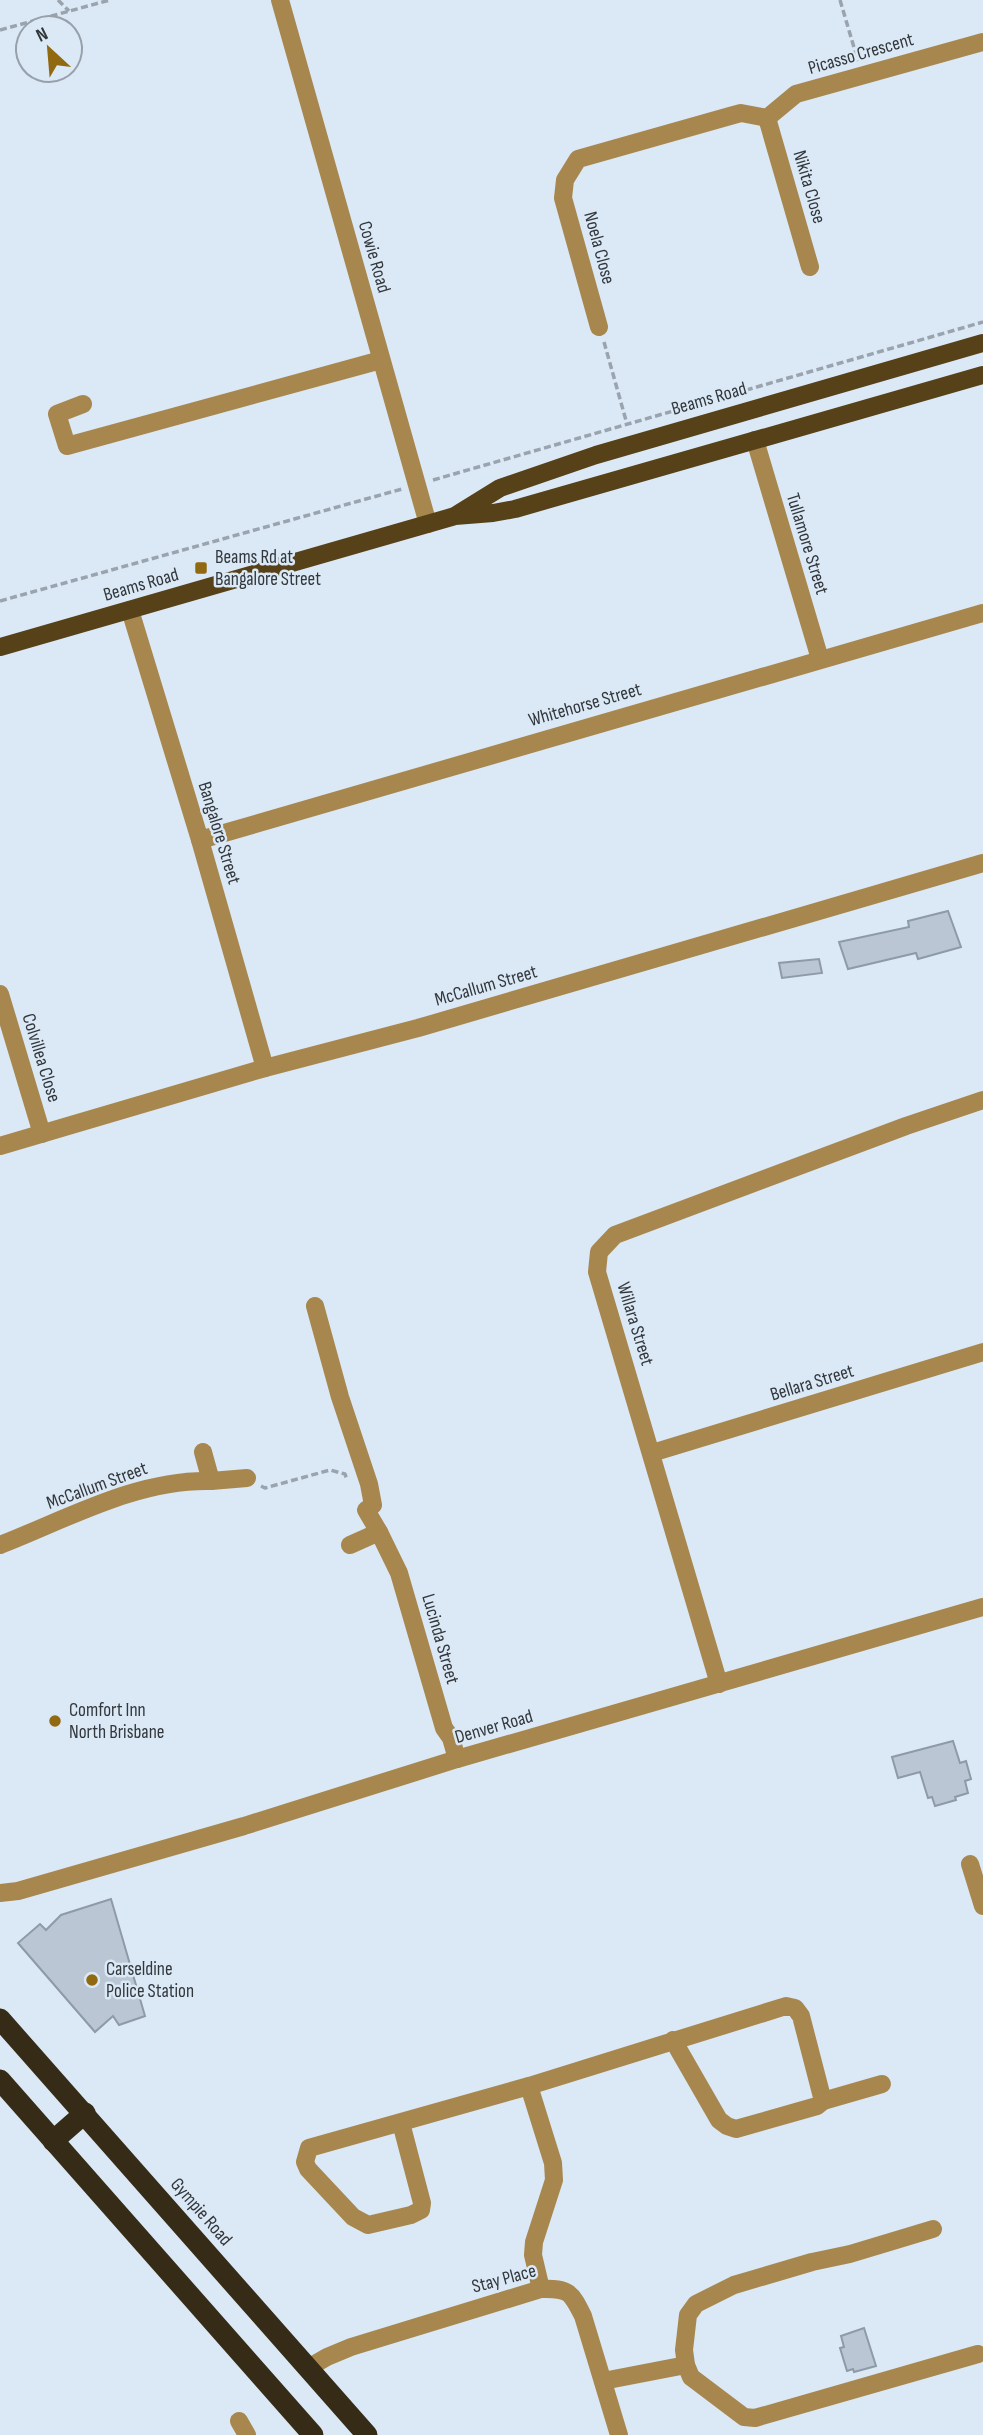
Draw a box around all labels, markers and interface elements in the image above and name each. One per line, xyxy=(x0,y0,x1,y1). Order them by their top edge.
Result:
north arrow xyxy=(14,14,84,84)
text: N xyxy=(33,23,52,48)
street label: Picasso Crescent xyxy=(806,28,917,80)
street label: Nikita Close xyxy=(788,148,830,226)
street label: Noela Close xyxy=(578,209,620,287)
street label: Cowie Road xyxy=(353,219,395,295)
street label: Beams Road xyxy=(669,377,749,421)
street label: Tullamore Street xyxy=(781,491,833,598)
place label: Beams Rd at Bangalore Street xyxy=(215,546,321,591)
marker: Beams Rd at Bangalore Street xyxy=(193,560,209,576)
street label: Beams Road xyxy=(101,563,181,607)
street label: Whitehorse Street xyxy=(526,678,644,732)
street label: Bangalore Street xyxy=(193,779,246,887)
street label: McCallum Street xyxy=(432,960,540,1012)
street label: Colvillea Close xyxy=(17,1011,65,1105)
street label: Willara Street xyxy=(611,1280,659,1369)
street label: Bellara Street xyxy=(767,1359,857,1407)
street label: McCallum Street xyxy=(44,1457,151,1515)
street label: Lucinda Street xyxy=(416,1591,464,1687)
place label: Comfort Inn North Brisbane xyxy=(69,1699,164,1744)
street label: Denver Road xyxy=(452,1705,536,1749)
marker: Comfort Inn North Brisbane xyxy=(47,1713,63,1729)
place label: Carseldine Police Station xyxy=(106,1958,194,2003)
marker: Carseldine Police Station xyxy=(84,1972,100,1988)
street label: Gympie Road xyxy=(165,2173,237,2251)
street label: Stay Place xyxy=(469,2259,539,2299)

